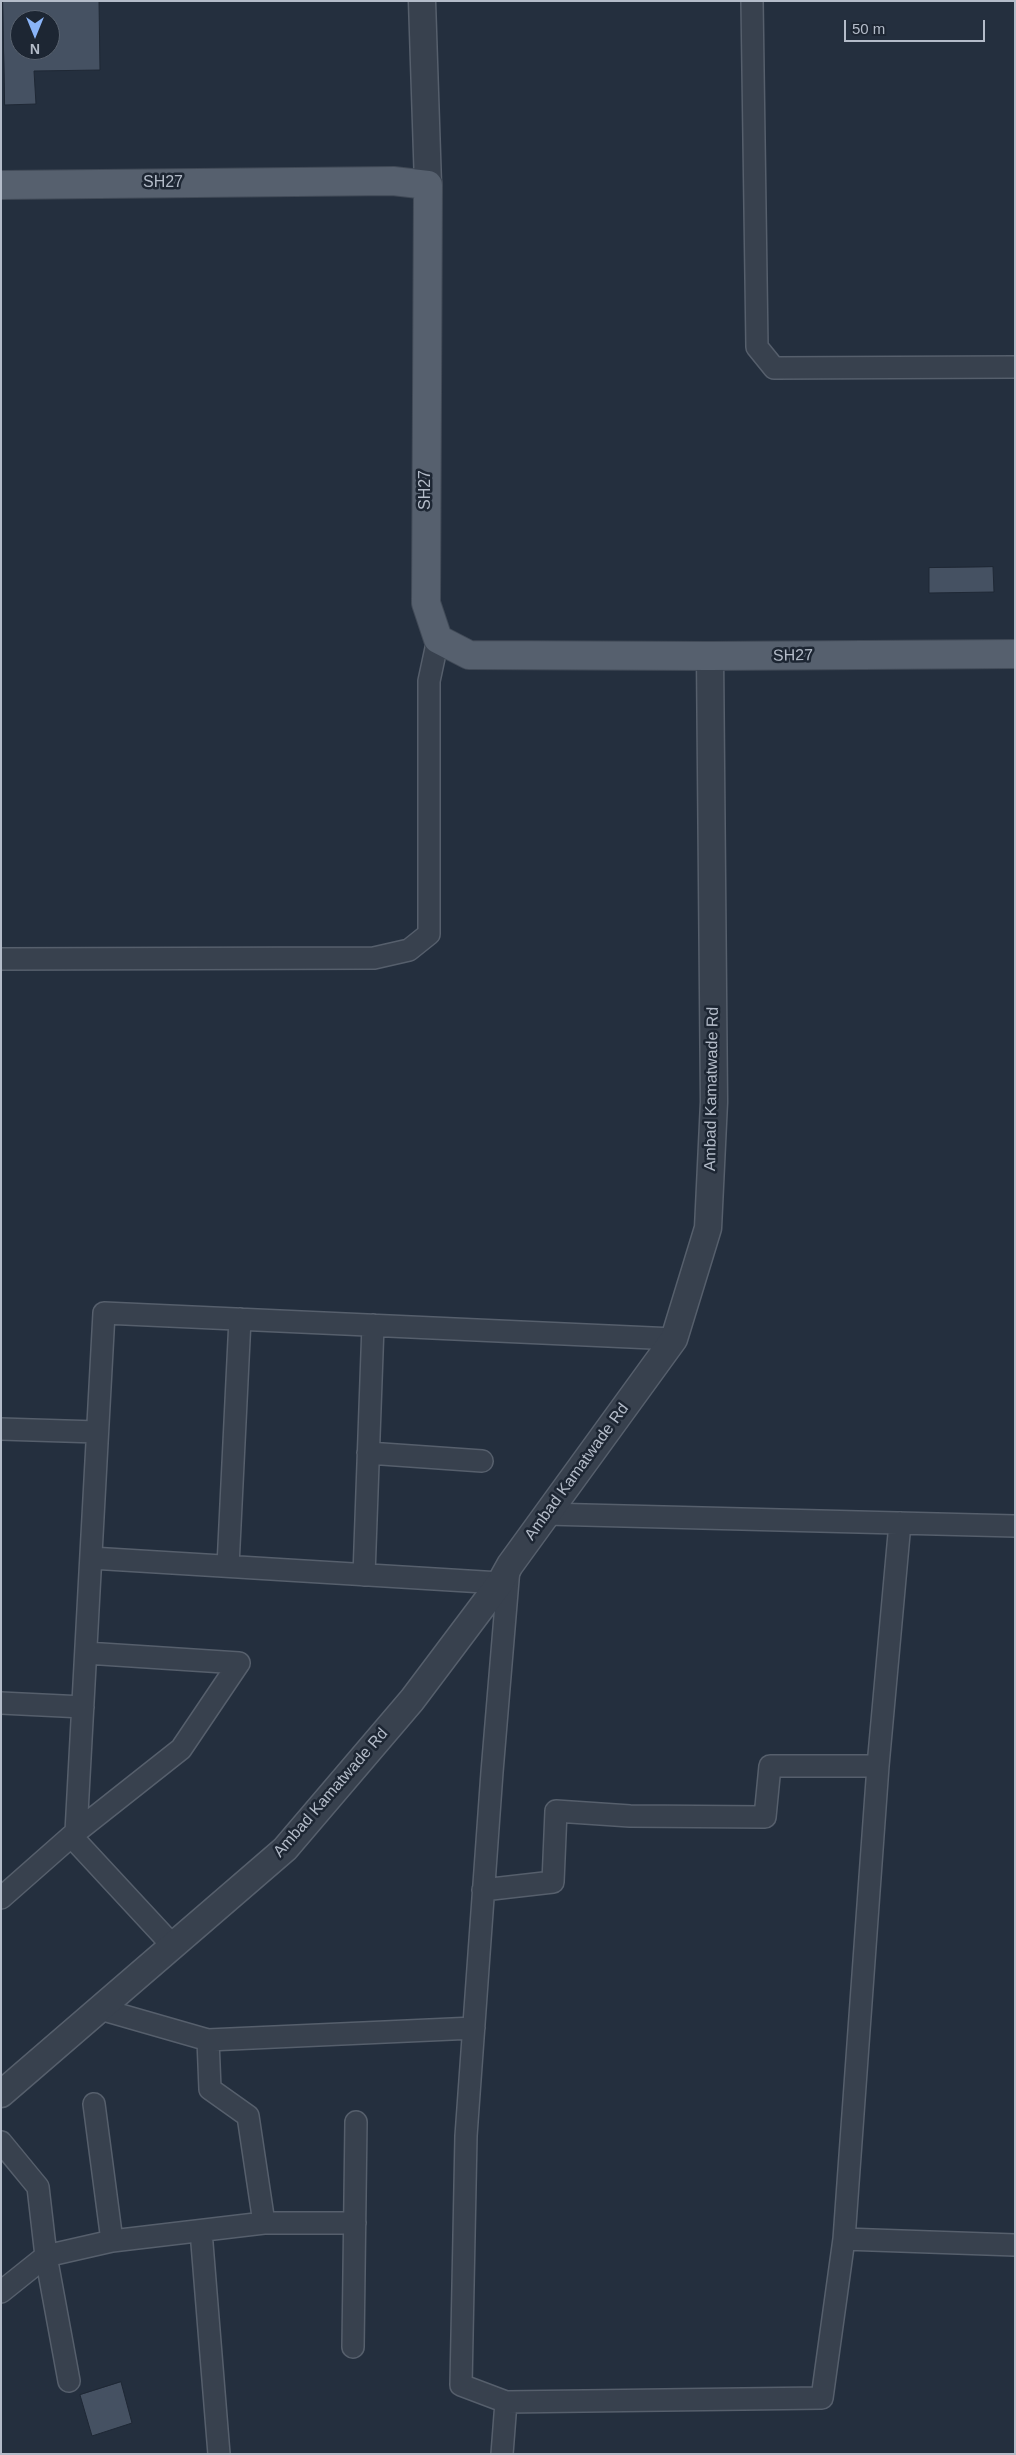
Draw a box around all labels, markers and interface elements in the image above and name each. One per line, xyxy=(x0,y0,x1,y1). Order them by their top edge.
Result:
north arrow xyxy=(10,10,60,60)
scale bar xyxy=(846,10,987,42)
text: 50 m xyxy=(852,20,885,37)
text: N xyxy=(30,41,40,57)
street label: SH27 xyxy=(143,173,183,193)
street label: SH27 xyxy=(416,470,436,510)
street label: SH27 xyxy=(773,646,813,666)
street label: Ambad Kamatwade Rd xyxy=(701,1007,723,1171)
street label: Ambad Kamatwade Rd xyxy=(521,1400,633,1544)
street label: Ambad Kamatwade Rd xyxy=(270,1725,392,1861)

